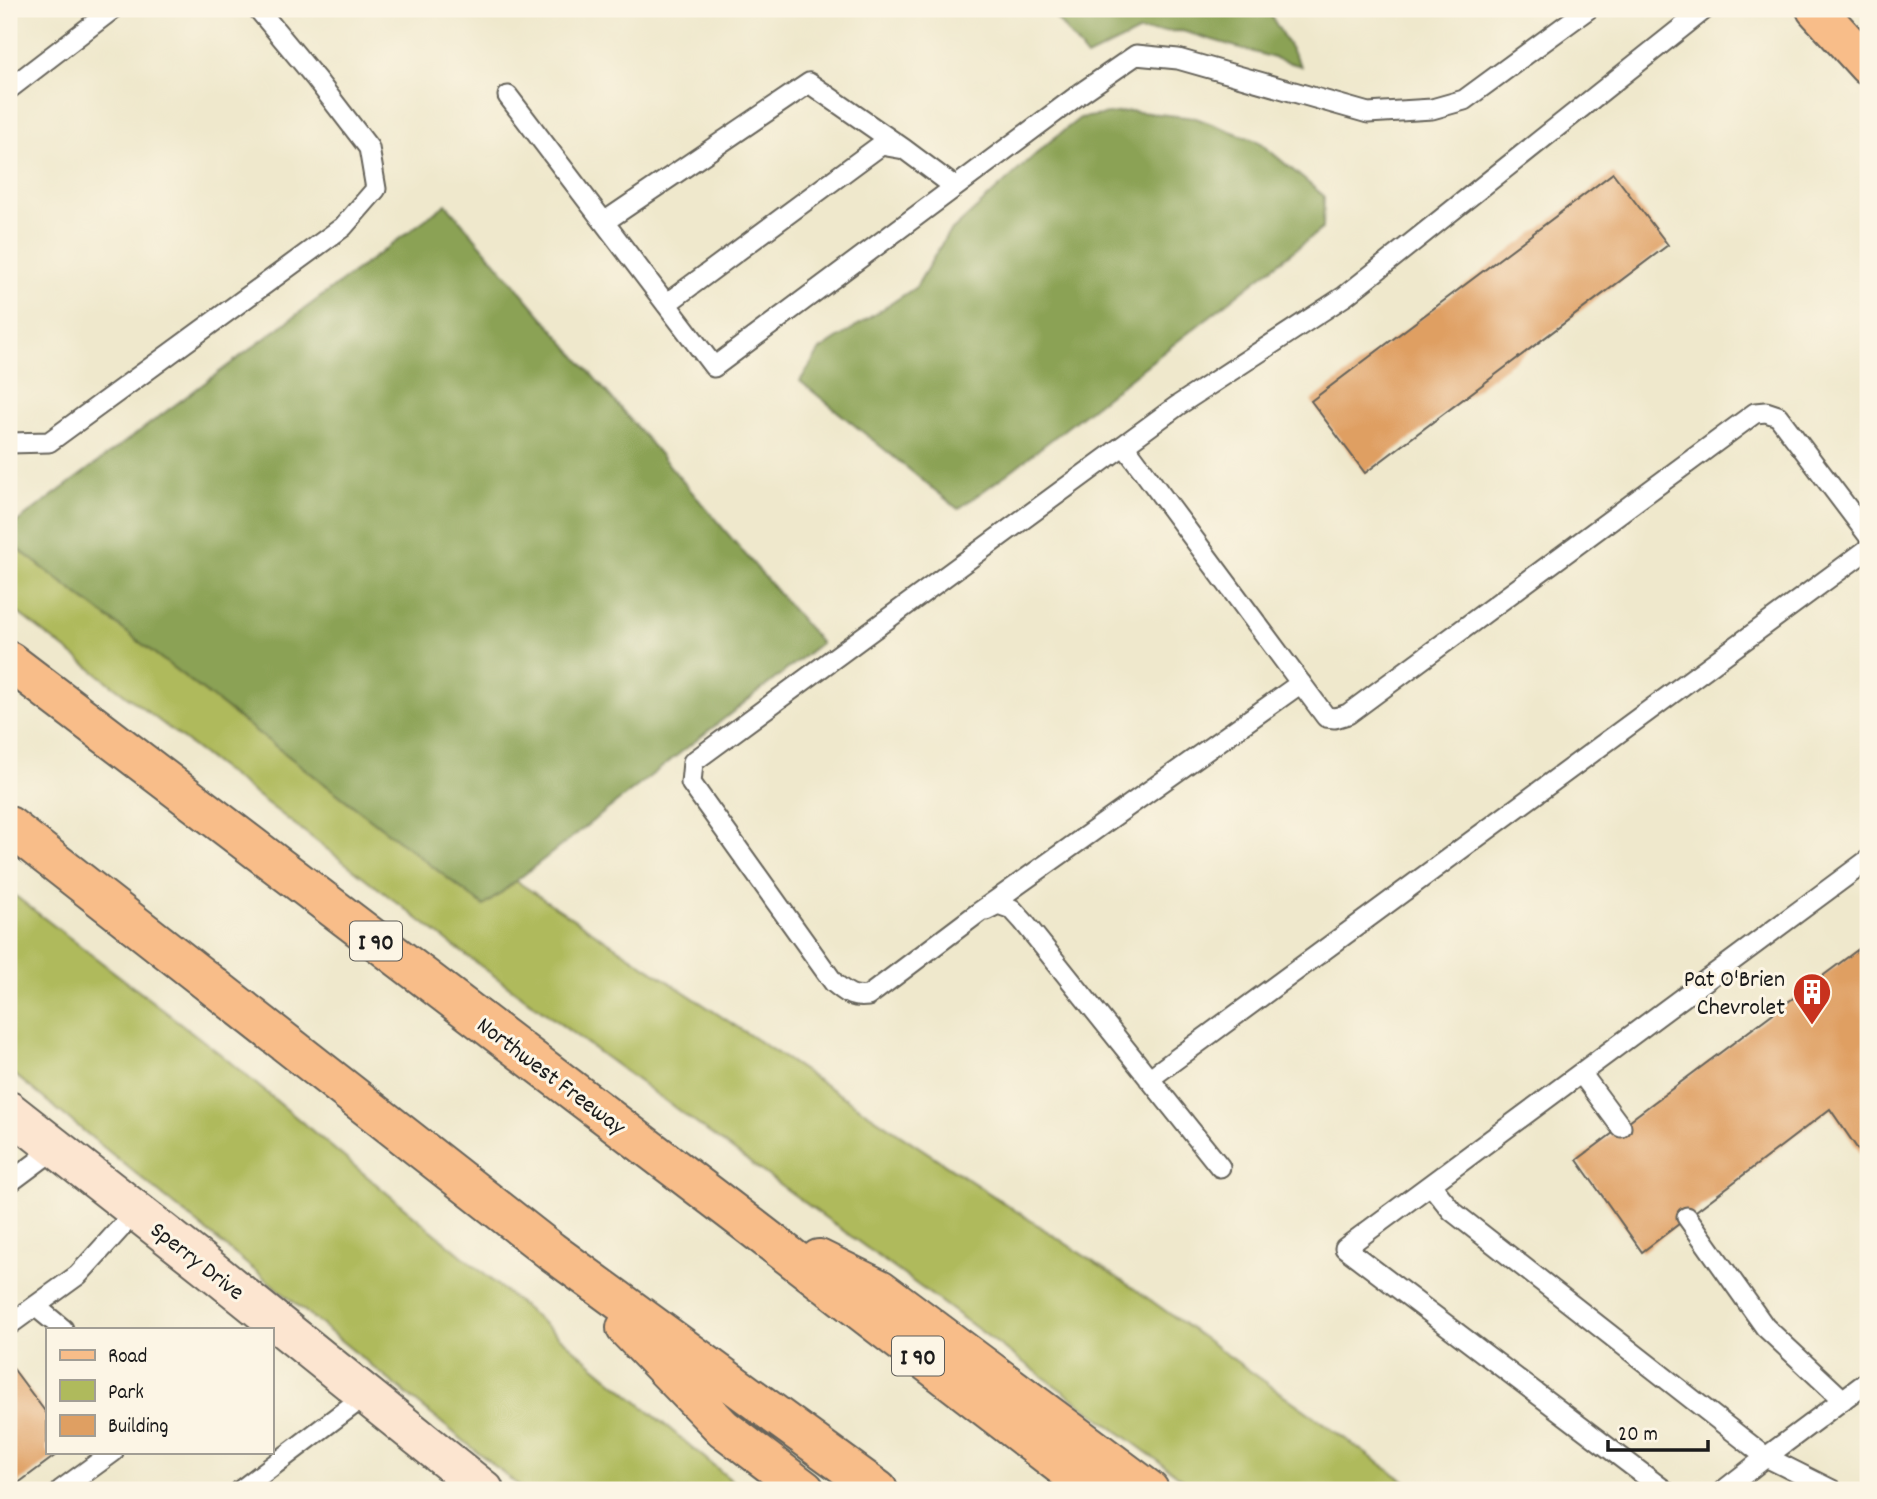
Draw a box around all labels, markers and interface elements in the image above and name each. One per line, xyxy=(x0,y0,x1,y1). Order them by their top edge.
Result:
road number: I 90 xyxy=(350,922,402,960)
place label: Pat O'Brien Chevrolet xyxy=(1684,964,1785,1026)
building icon: Pat O'Brien Chevrolet xyxy=(1791,971,1833,1026)
street label: Northwest Freeway xyxy=(469,1010,633,1146)
street label: Sperry Drive xyxy=(142,1215,251,1310)
legend xyxy=(46,1328,273,1454)
road number: I 90 xyxy=(892,1336,944,1376)
text: Road xyxy=(108,1343,147,1373)
text: Park xyxy=(108,1379,144,1409)
scale bar xyxy=(1608,1408,1707,1452)
text: Building xyxy=(108,1413,168,1443)
text: 20 m xyxy=(1618,1421,1658,1451)

